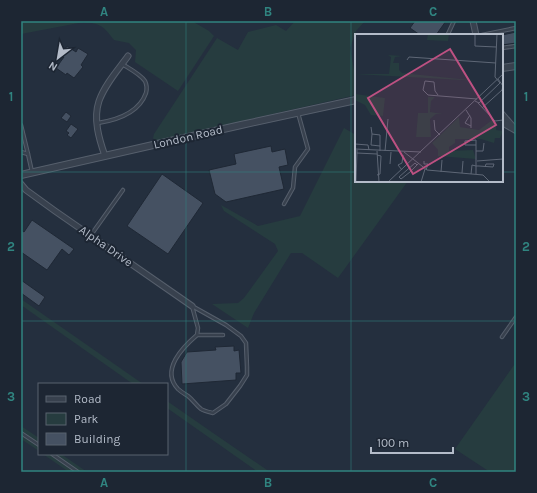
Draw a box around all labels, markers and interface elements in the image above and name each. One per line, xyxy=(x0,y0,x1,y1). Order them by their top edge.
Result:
text: A xyxy=(100,4,108,19)
text: B xyxy=(264,4,272,19)
text: C xyxy=(429,4,437,19)
inset map xyxy=(355,34,503,182)
north arrow xyxy=(38,38,78,78)
text: N xyxy=(46,59,60,74)
text: 1 xyxy=(9,89,13,104)
text: 1 xyxy=(524,89,528,104)
street label: London Road xyxy=(152,122,224,152)
street label: Alpha Drive xyxy=(77,222,135,270)
text: 2 xyxy=(7,239,15,254)
text: 2 xyxy=(522,239,530,254)
legend xyxy=(38,383,168,455)
text: 3 xyxy=(7,389,15,404)
text: 3 xyxy=(522,389,530,404)
text: Road xyxy=(74,392,102,406)
text: Park xyxy=(74,412,99,426)
scale bar xyxy=(371,429,453,455)
text: Building xyxy=(74,432,121,446)
text: 100 m xyxy=(377,436,409,450)
text: A xyxy=(100,475,108,490)
text: B xyxy=(264,475,272,490)
text: C xyxy=(429,475,437,490)

